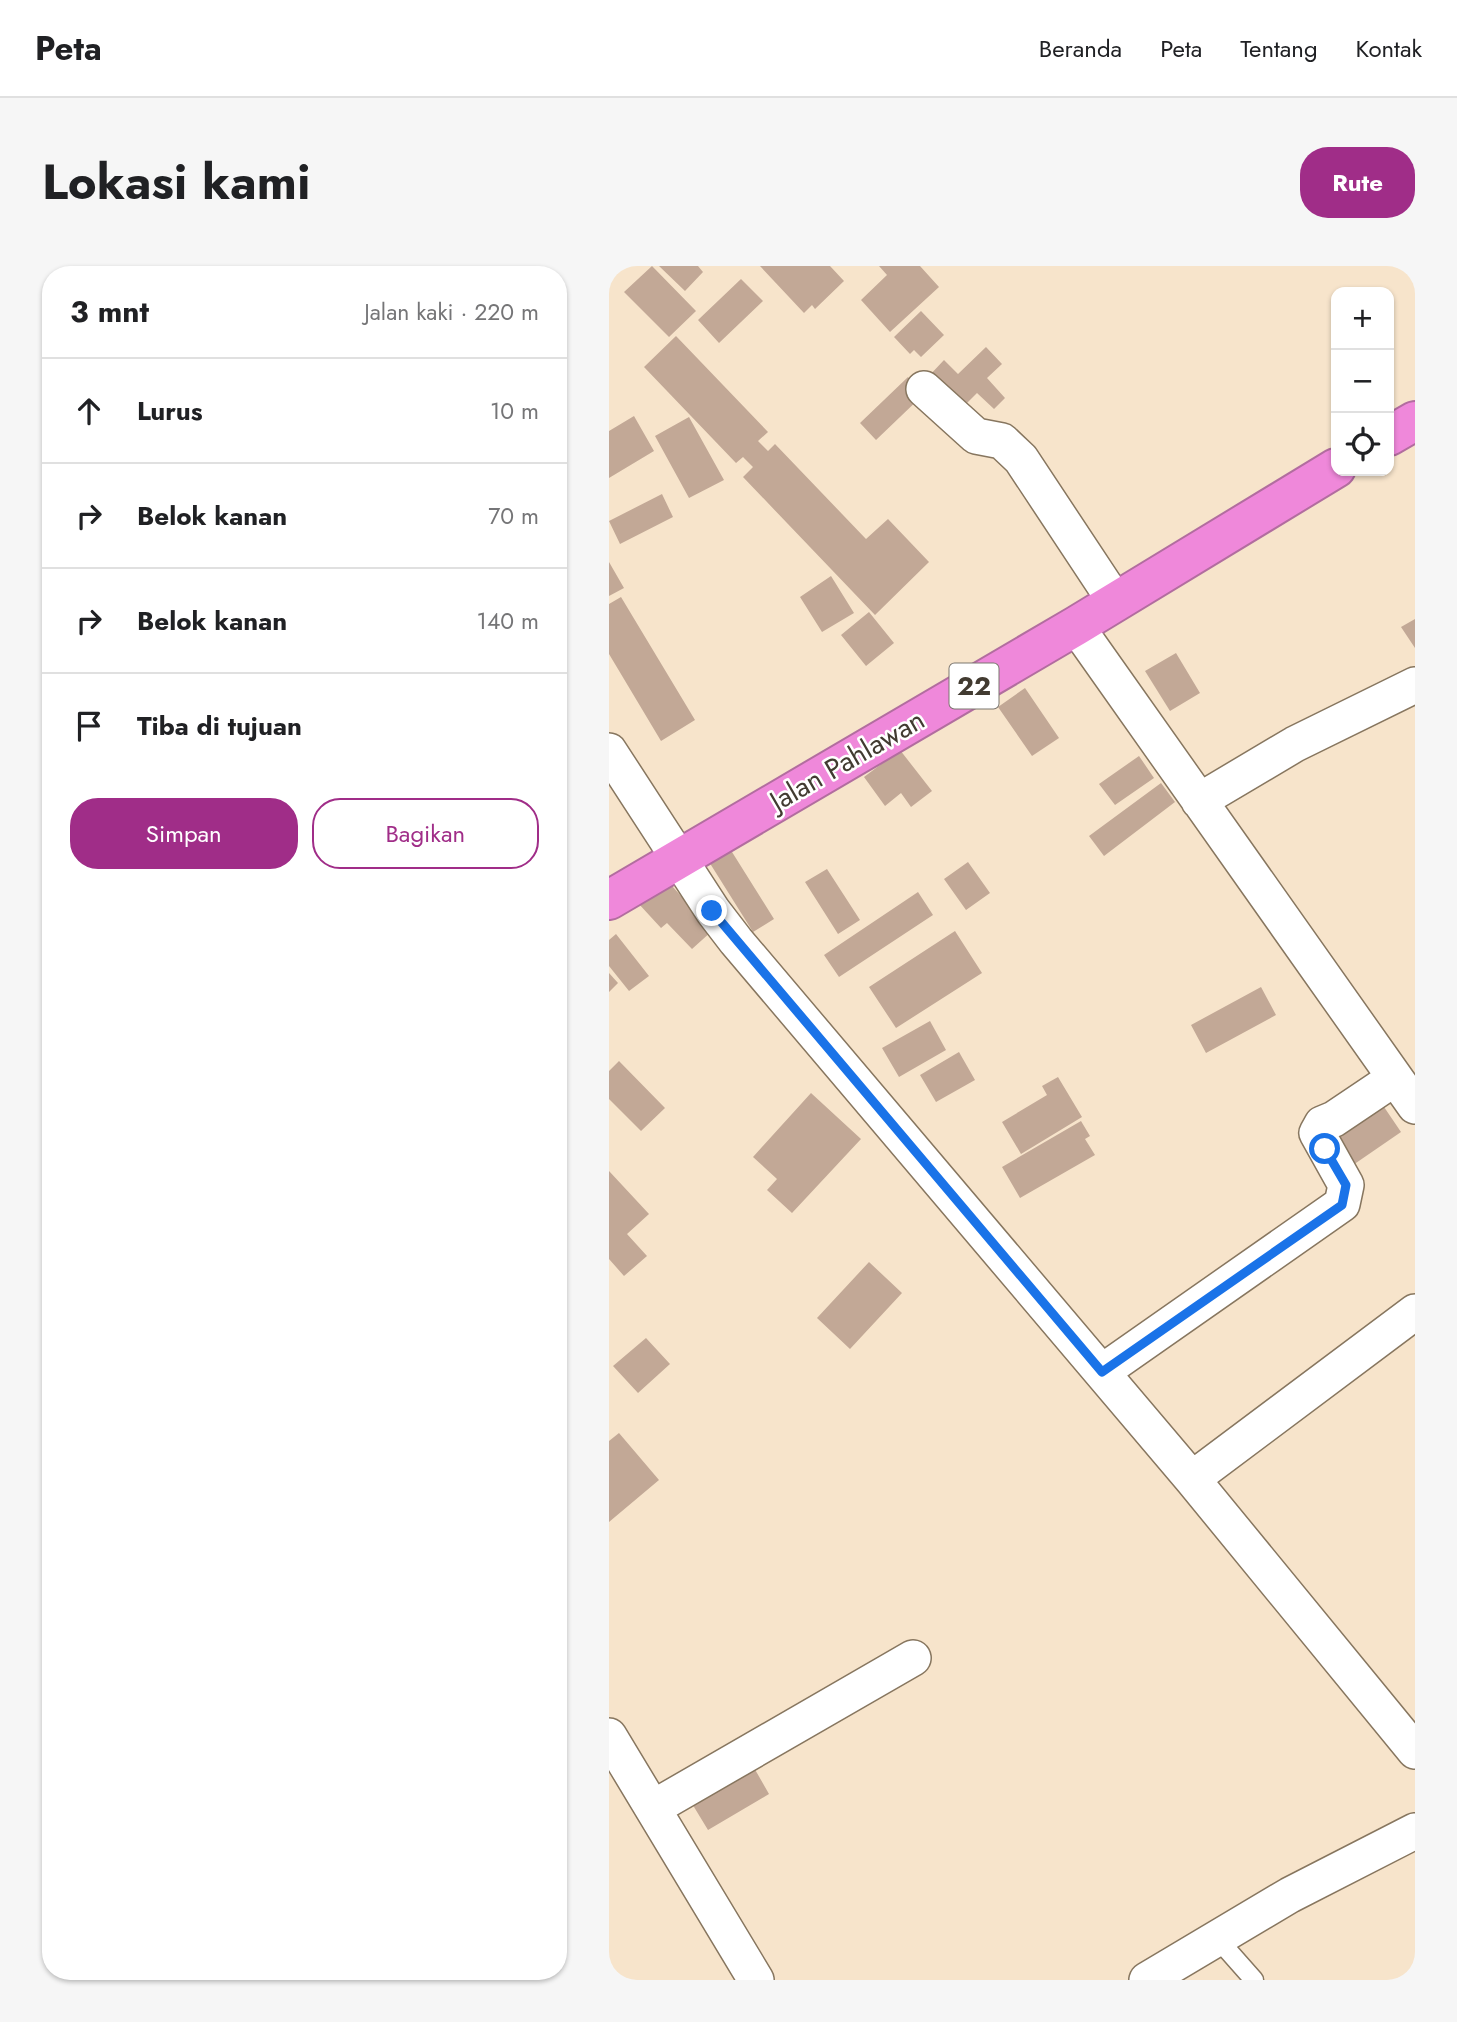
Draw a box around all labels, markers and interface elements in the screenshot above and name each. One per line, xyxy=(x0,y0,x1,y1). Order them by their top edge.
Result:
text: Peta xyxy=(35,25,102,72)
text: Beranda xyxy=(1039,31,1122,66)
text: Peta xyxy=(1160,31,1202,66)
text: Tentang xyxy=(1240,31,1318,66)
text: Kontak xyxy=(1356,31,1422,66)
text: Lokasi kami xyxy=(42,147,310,217)
button: Rute xyxy=(1300,147,1415,218)
map controls xyxy=(1331,287,1394,476)
button: + xyxy=(1331,287,1394,350)
text: 3 mnt xyxy=(70,290,149,333)
text: Jalan kaki · 220 m xyxy=(364,295,539,329)
button: − xyxy=(1331,350,1394,413)
icon: ahead xyxy=(70,392,108,430)
text: Lurus xyxy=(137,392,203,430)
text: 10 m xyxy=(490,394,539,428)
button: locate xyxy=(1331,413,1394,476)
icon: right xyxy=(70,497,108,535)
text: Belok kanan xyxy=(137,497,287,535)
text: 70 m xyxy=(488,499,539,533)
icon: right xyxy=(70,602,108,640)
text: Belok kanan xyxy=(137,602,287,640)
text: 140 m xyxy=(477,604,539,638)
road number: 22 xyxy=(949,664,999,708)
street label: Jalan Pahlawan xyxy=(759,699,932,823)
icon: arrive xyxy=(70,707,108,745)
text: Tiba di tujuan xyxy=(137,707,302,745)
button: Simpan xyxy=(70,798,298,869)
button: Bagikan xyxy=(312,798,539,869)
route end xyxy=(696,895,727,926)
route start xyxy=(1309,1133,1340,1164)

